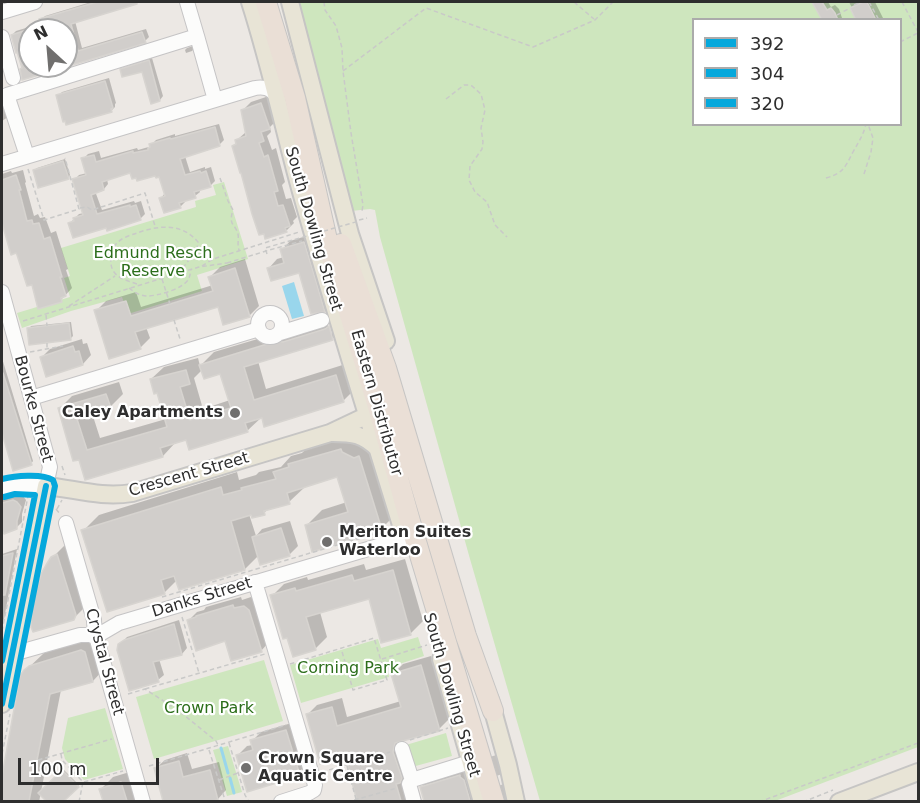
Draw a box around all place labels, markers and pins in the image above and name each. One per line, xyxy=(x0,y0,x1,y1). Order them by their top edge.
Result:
place label: Caley Apartments xyxy=(62,403,223,423)
marker: Caley Apartments xyxy=(228,406,242,420)
place label: Meriton Suites Waterloo xyxy=(339,523,471,561)
marker: Meriton Suites Waterloo xyxy=(320,535,334,549)
place label: Crown Square Aquatic Centre xyxy=(258,749,393,787)
marker: Crown Square Aquatic Centre xyxy=(239,761,253,775)

